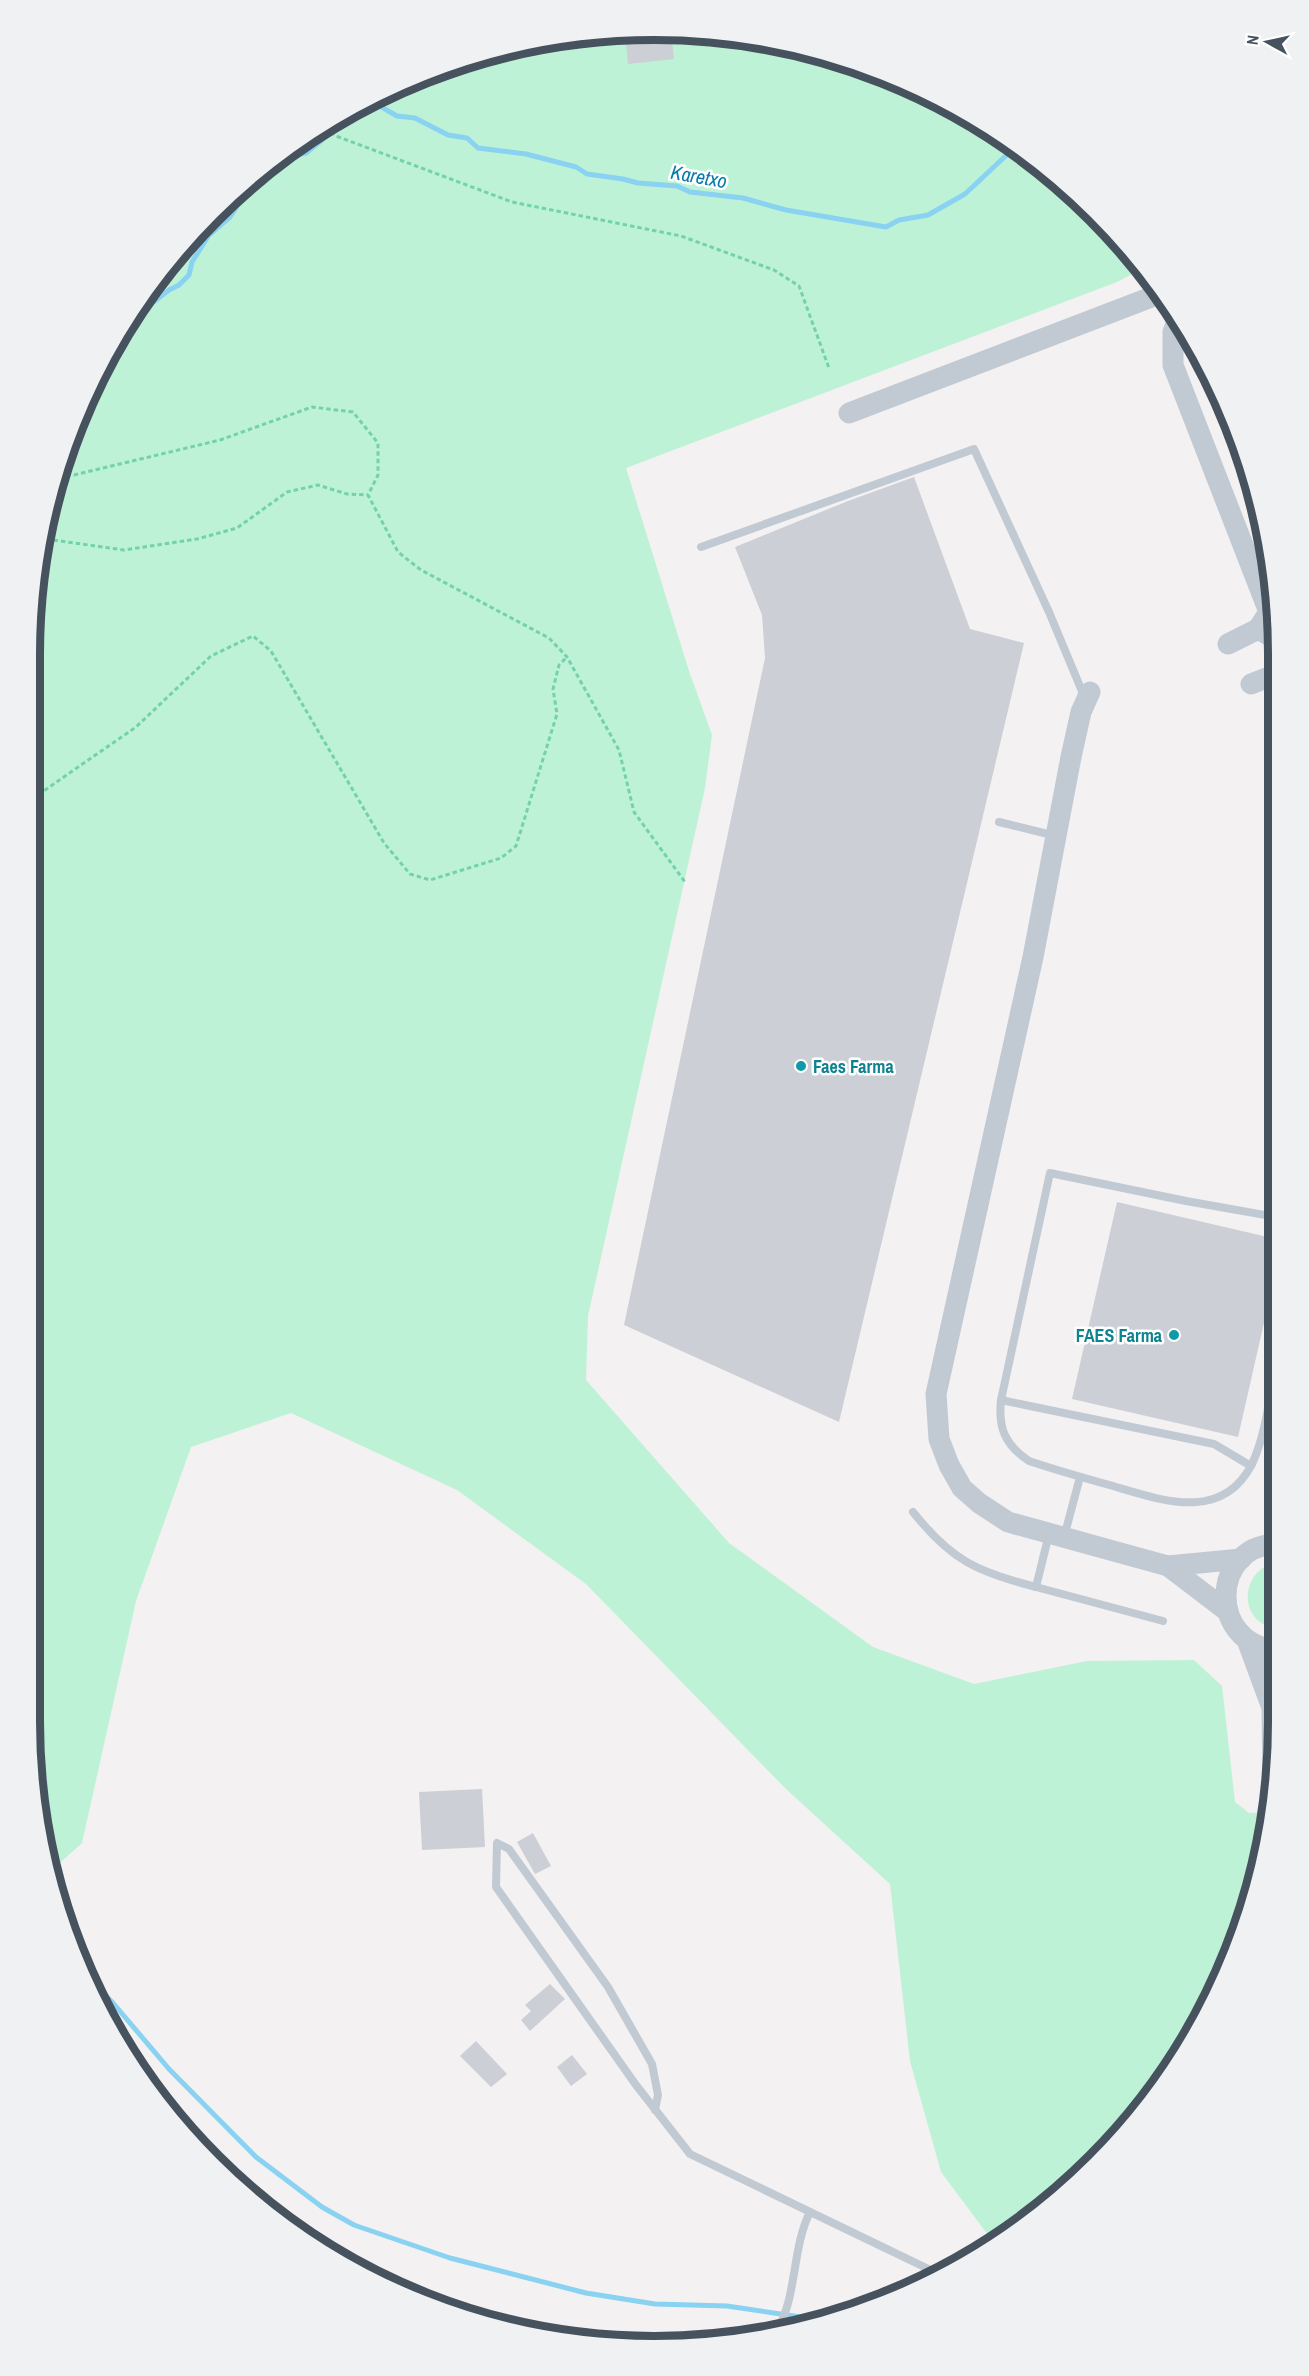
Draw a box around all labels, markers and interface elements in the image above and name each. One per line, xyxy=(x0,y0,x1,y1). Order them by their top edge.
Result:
north arrow xyxy=(1237,12,1297,72)
text: N xyxy=(1241,34,1264,46)
water label: Karetxo xyxy=(669,158,729,194)
place label: Faes Farma xyxy=(813,1054,894,1079)
marker: Faes Farma xyxy=(794,1059,808,1073)
place label: FAES Farma xyxy=(1076,1323,1163,1348)
marker: FAES Farma xyxy=(1167,1328,1181,1342)

